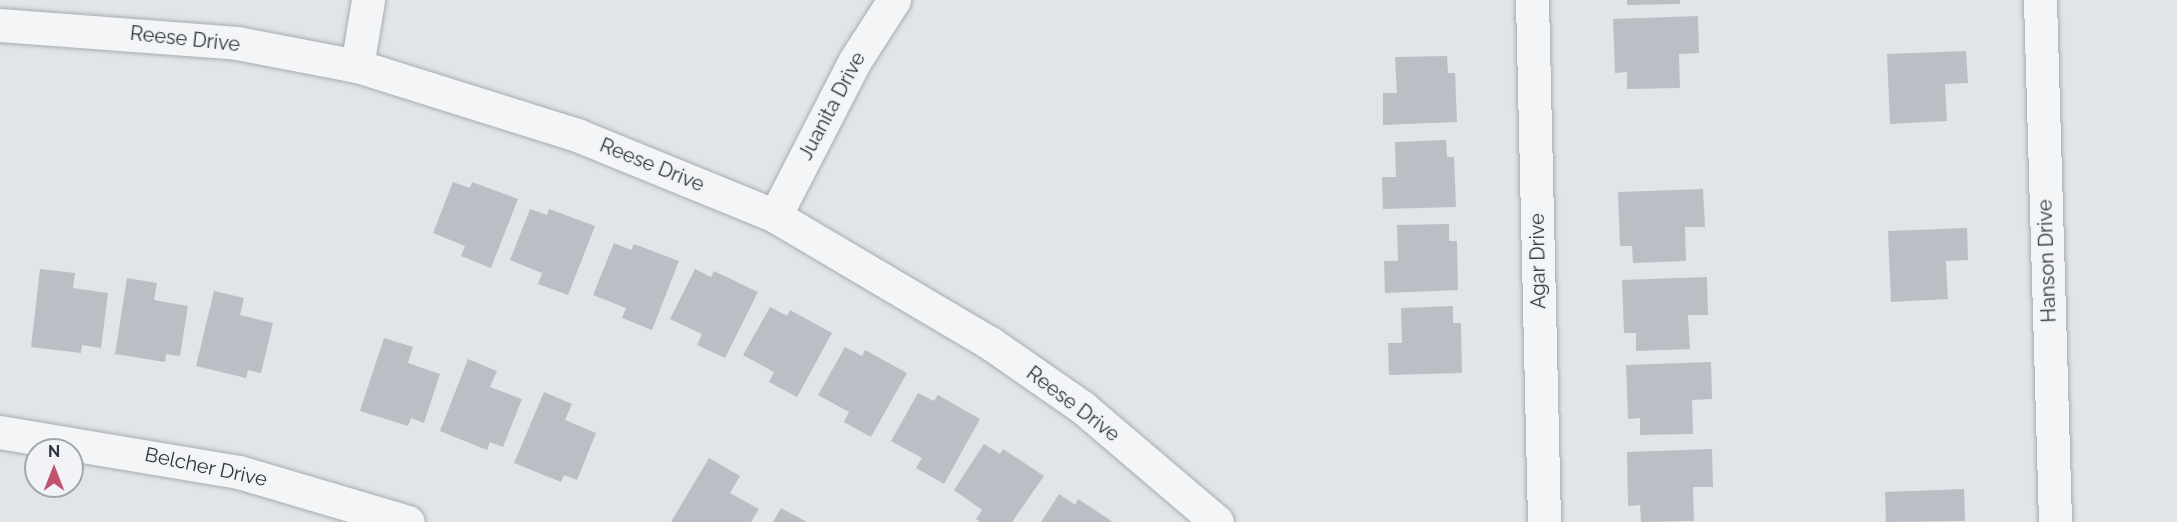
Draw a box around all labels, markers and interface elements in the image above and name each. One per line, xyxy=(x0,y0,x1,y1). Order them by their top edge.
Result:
street label: Reese Drive xyxy=(129,21,241,57)
street label: Juanita Drive xyxy=(794,48,870,164)
street label: Reese Drive xyxy=(596,133,708,197)
street label: Hanson Drive xyxy=(2033,199,2061,323)
street label: Agar Drive xyxy=(1525,213,1551,309)
street label: Reese Drive xyxy=(1022,361,1124,447)
north arrow xyxy=(24,438,84,498)
text: N xyxy=(48,442,60,461)
street label: Belcher Drive xyxy=(143,442,269,492)

